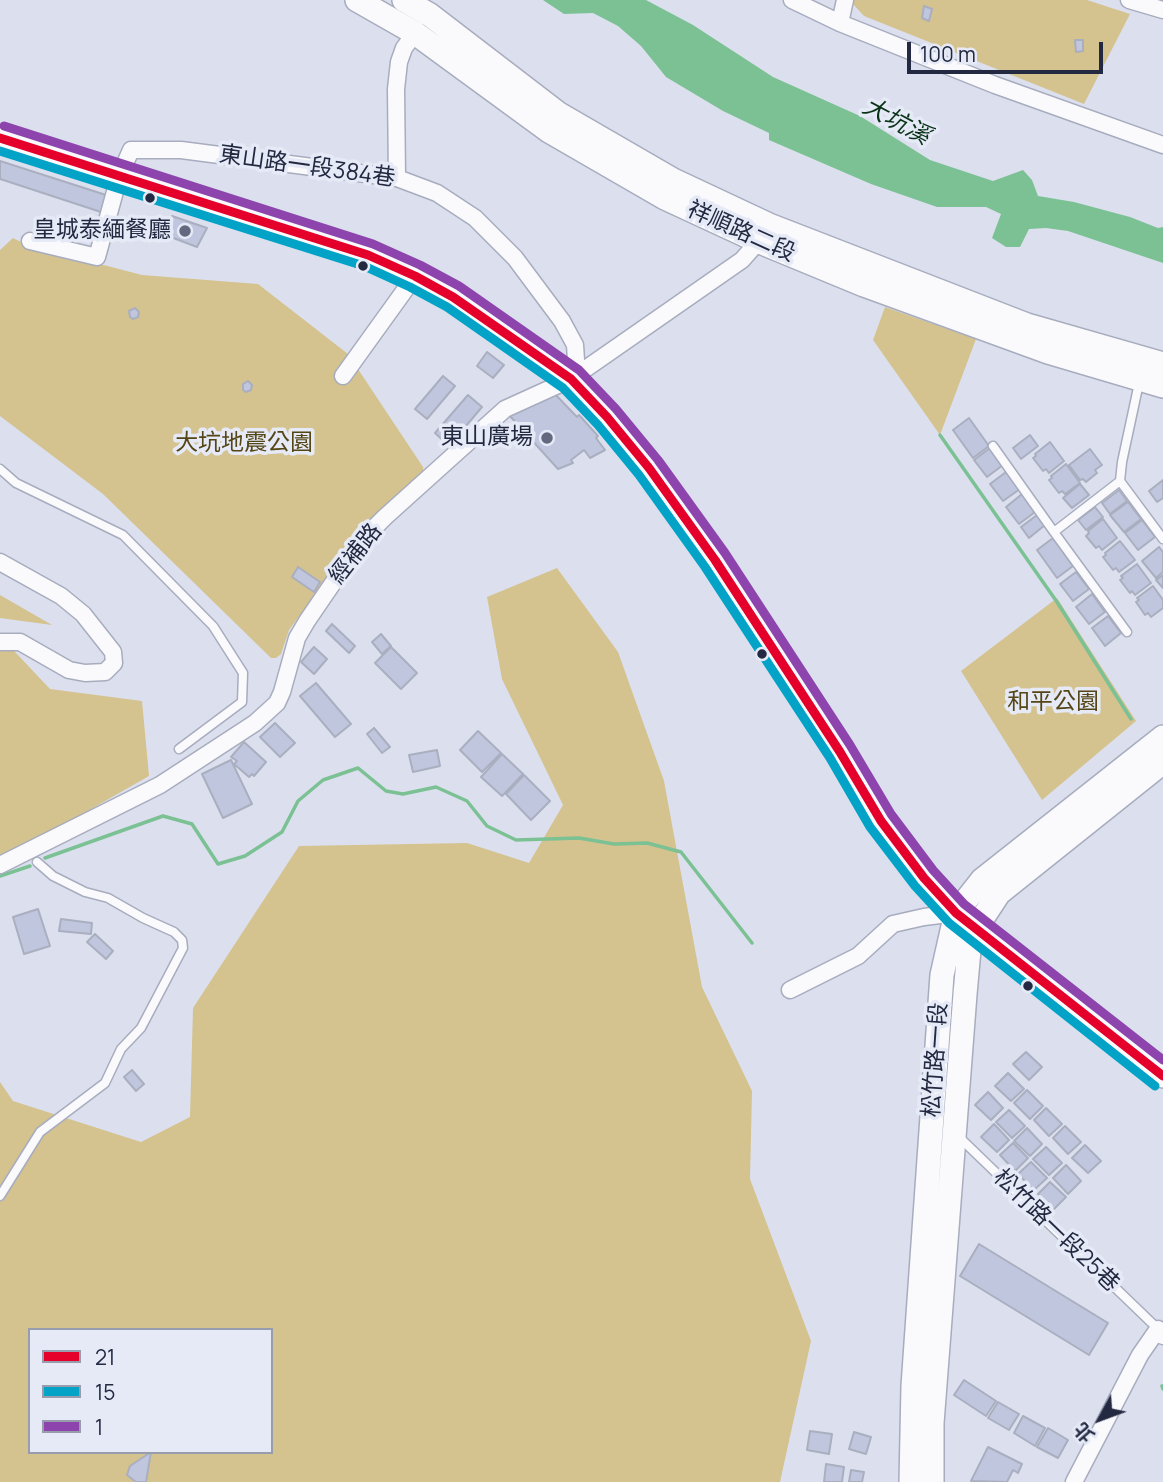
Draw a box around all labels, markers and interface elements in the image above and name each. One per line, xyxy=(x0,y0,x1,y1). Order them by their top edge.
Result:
scale bar xyxy=(911,28,1107,72)
text: 100 m xyxy=(920,40,976,68)
water label: 大坑溪 xyxy=(857,92,935,152)
street label: 東山路一段384巷 xyxy=(217,141,397,193)
unlabelled marker xyxy=(143,191,157,205)
street label: 祥順路二段 xyxy=(683,196,799,268)
place label: 皇城泰緬餐廳 xyxy=(33,217,171,245)
marker: 皇城泰緬餐廳 xyxy=(177,223,193,239)
unlabelled marker xyxy=(356,259,370,273)
place label: 東山廣場 xyxy=(441,424,533,452)
park label: 大坑地震公園 xyxy=(175,430,313,458)
marker: 東山廣場 xyxy=(539,430,555,446)
street label: 經補路 xyxy=(324,518,388,590)
unlabelled marker xyxy=(755,647,769,661)
park label: 和平公園 xyxy=(1007,689,1099,717)
unlabelled marker xyxy=(1021,979,1035,993)
street label: 松竹路一段 xyxy=(918,1002,954,1118)
street label: 松竹路一段25巷 xyxy=(987,1164,1125,1298)
legend xyxy=(28,1328,273,1454)
text: 21 xyxy=(95,1343,115,1371)
text: 15 xyxy=(95,1378,115,1406)
north arrow xyxy=(1065,1384,1135,1454)
text: 1 xyxy=(95,1413,103,1441)
text: 北 xyxy=(1068,1417,1100,1448)

